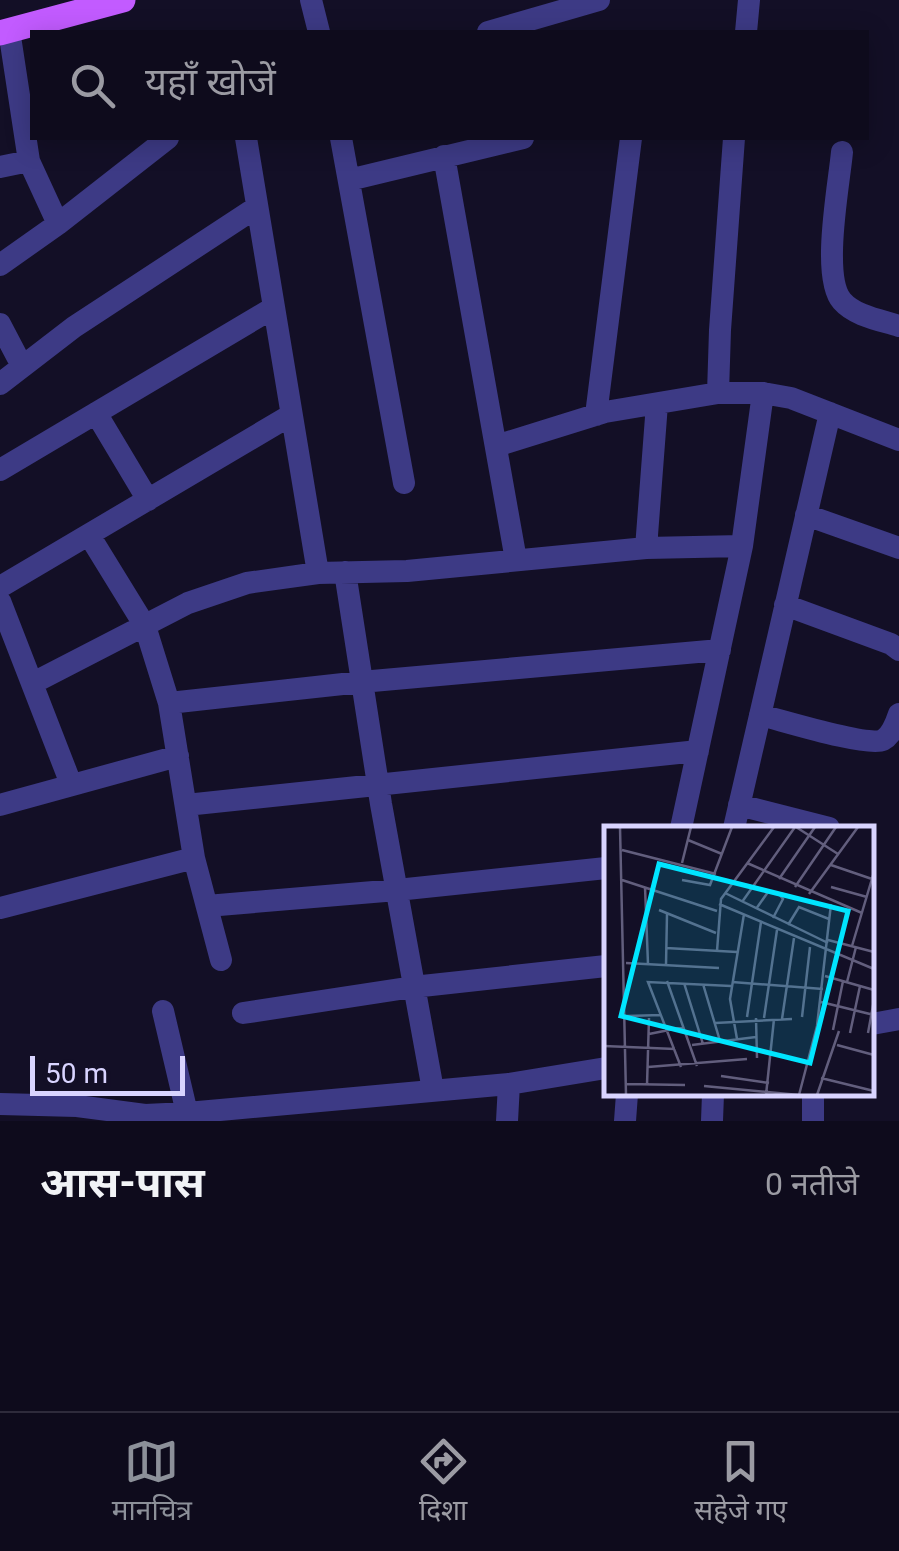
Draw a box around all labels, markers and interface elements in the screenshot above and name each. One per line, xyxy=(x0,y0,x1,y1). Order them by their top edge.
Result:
search box xyxy=(30,30,869,140)
icon: search xyxy=(65,58,120,113)
text: यहाँ खोजें xyxy=(145,60,276,104)
inset map xyxy=(604,826,874,1096)
scale bar xyxy=(30,1051,185,1096)
text: 50 m xyxy=(45,1057,108,1090)
text: आस-पास xyxy=(40,1158,205,1207)
text: 0 नतीजे xyxy=(765,1165,859,1203)
tab: मानचित्र xyxy=(112,1434,192,1531)
tab: दिशा xyxy=(416,1434,471,1531)
tab: सहेजे गए xyxy=(694,1434,787,1531)

